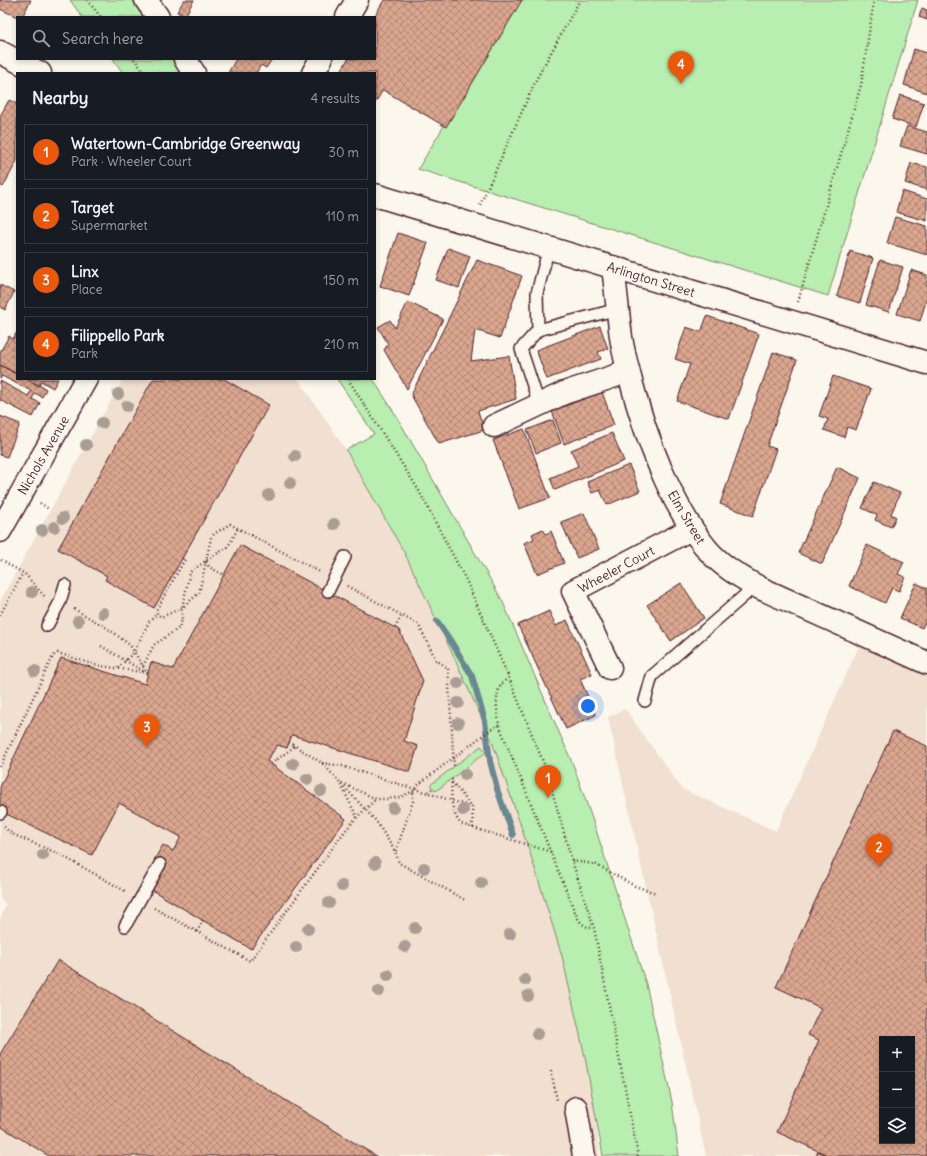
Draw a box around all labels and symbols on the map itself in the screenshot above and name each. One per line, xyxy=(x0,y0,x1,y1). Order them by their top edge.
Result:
pin: 4 xyxy=(668,51,694,84)
street label: Arlington Street xyxy=(605,258,698,301)
street label: Nichols Avenue xyxy=(14,413,73,498)
street label: Elm Street xyxy=(664,487,710,548)
street label: Wheeler Court xyxy=(575,542,658,597)
your location xyxy=(578,696,598,716)
pin: 3 xyxy=(134,714,160,747)
pin: 1 xyxy=(535,765,561,798)
pin: 2 xyxy=(866,834,892,867)

